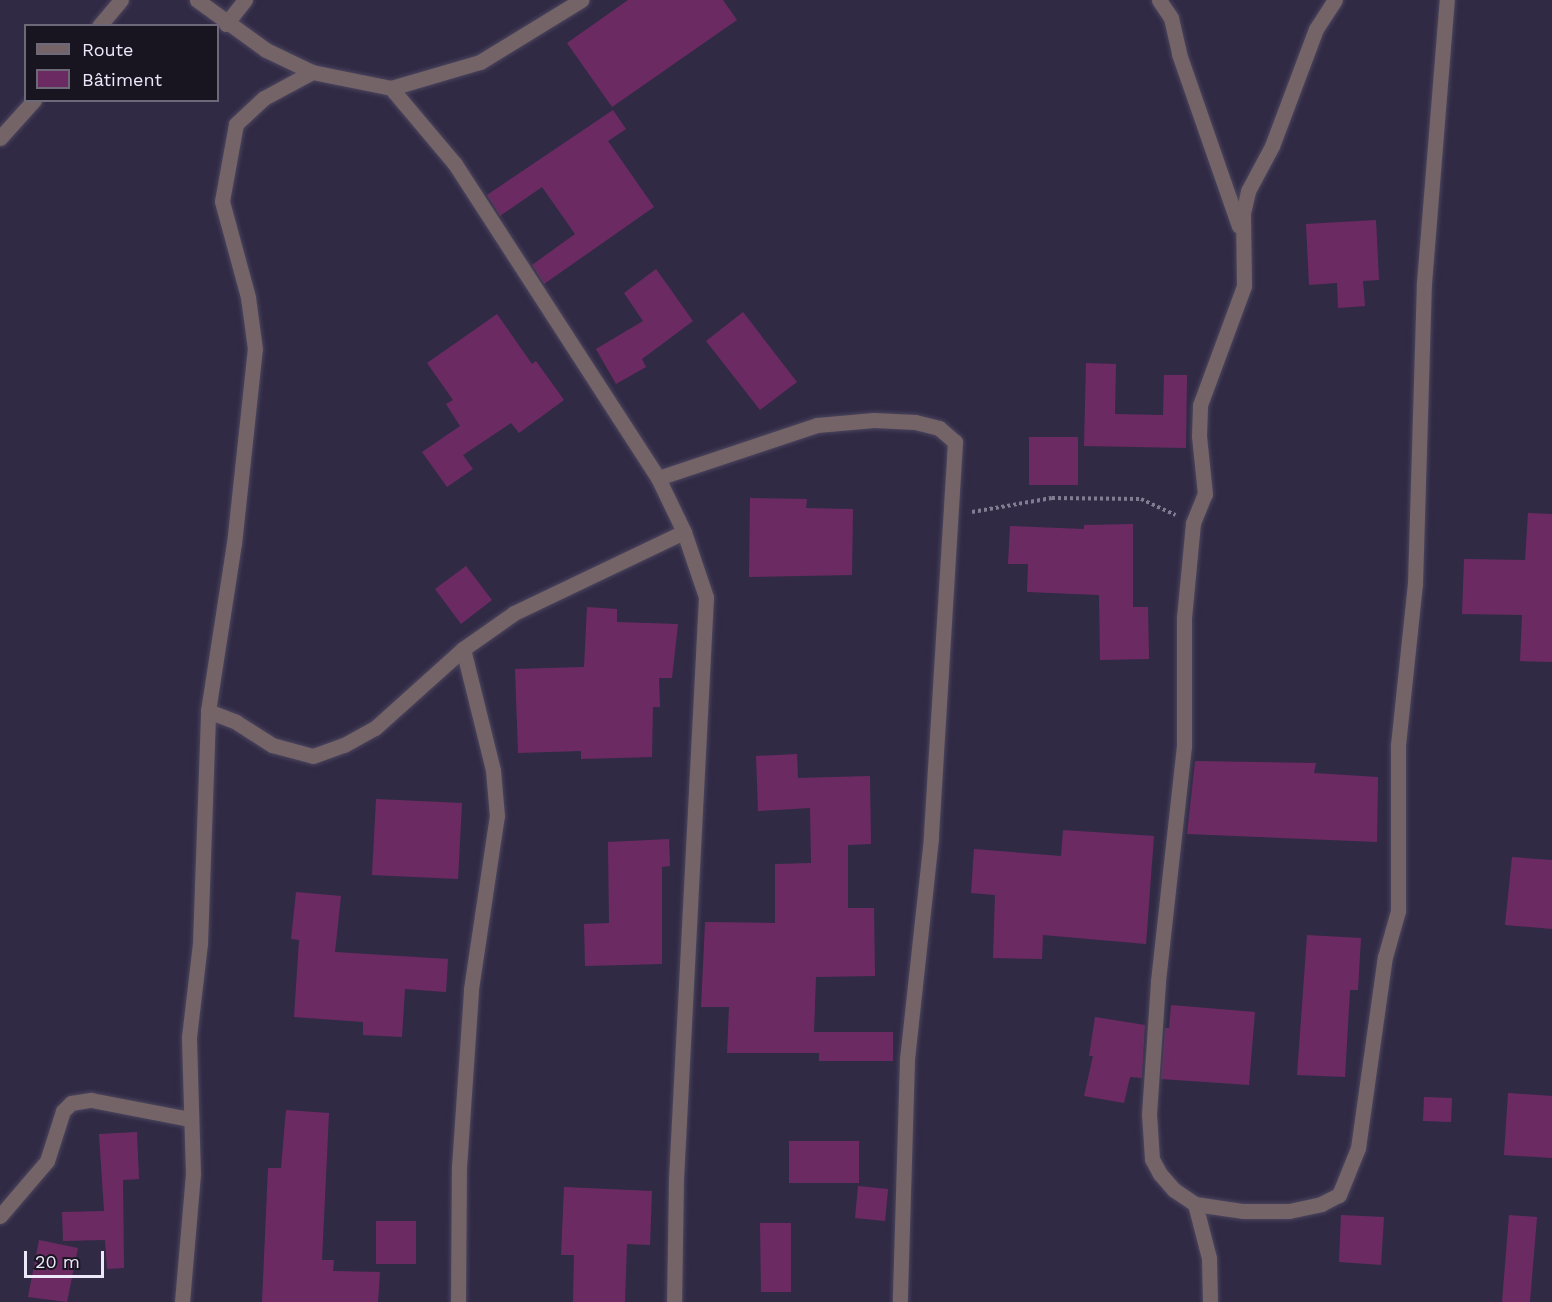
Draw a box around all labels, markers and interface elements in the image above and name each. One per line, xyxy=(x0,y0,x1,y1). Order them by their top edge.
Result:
legend xyxy=(24,24,219,102)
text: Route xyxy=(82,39,134,60)
text: Bâtiment xyxy=(82,69,162,90)
scale bar xyxy=(27,1239,106,1277)
text: 20 m xyxy=(35,1251,80,1272)

